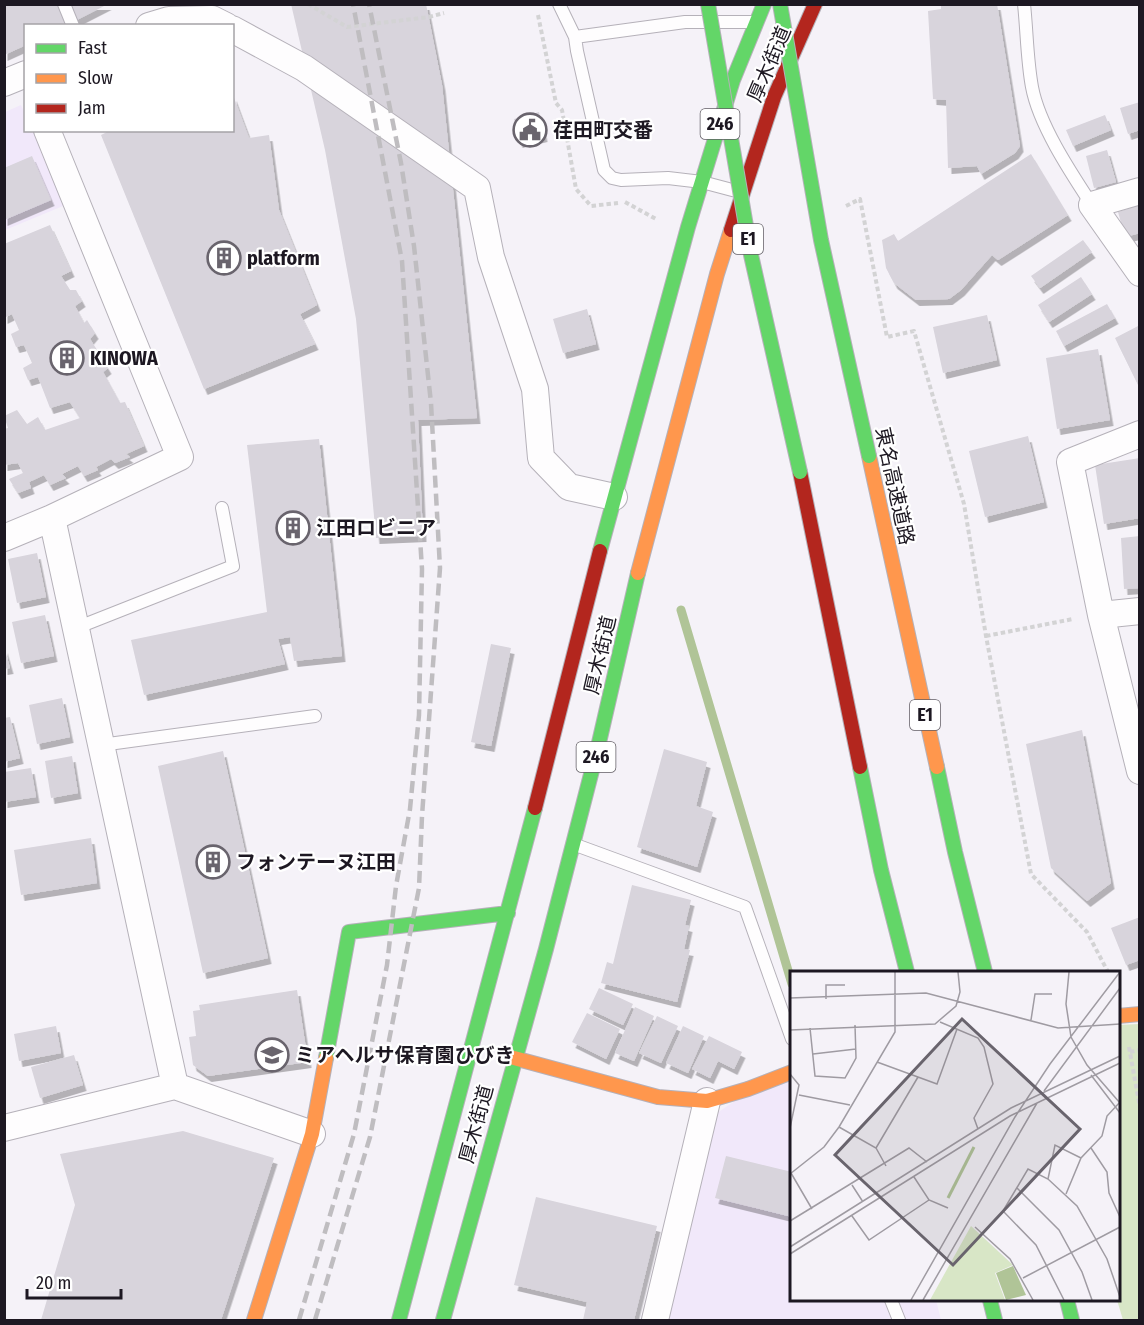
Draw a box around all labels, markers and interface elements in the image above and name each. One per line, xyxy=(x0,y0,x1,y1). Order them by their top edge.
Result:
street label: 厚木街道 xyxy=(742,22,796,106)
legend xyxy=(24,24,234,132)
text: Fast xyxy=(78,37,107,59)
text: Slow xyxy=(78,67,113,89)
text: Jam xyxy=(78,97,106,119)
road number: 246 xyxy=(700,109,740,139)
public building icon: 荏田町交番 xyxy=(512,112,548,148)
place label: 荏田町交番 xyxy=(553,118,653,142)
road number: E1 xyxy=(733,224,763,254)
building icon: platform xyxy=(206,240,242,276)
place label: platform xyxy=(247,246,320,270)
building icon: KINOWA xyxy=(49,340,85,376)
place label: KINOWA xyxy=(90,346,159,370)
street label: 東名高速道路 xyxy=(871,425,919,547)
building icon: 江田ロビニア xyxy=(275,510,311,546)
place label: 江田ロビニア xyxy=(316,516,436,540)
street label: 厚木街道 xyxy=(579,613,621,697)
road number: E1 xyxy=(910,700,940,730)
road number: 246 xyxy=(576,742,616,772)
building icon: フォンテーヌ江田 xyxy=(195,844,231,880)
place label: フォンテーヌ江田 xyxy=(236,850,396,874)
inset map xyxy=(790,971,1120,1301)
school or university icon: ミアヘルサ保育園ひびき xyxy=(254,1037,290,1073)
place label: ミアヘルサ保育園ひびき xyxy=(295,1043,515,1067)
street label: 厚木街道 xyxy=(454,1082,498,1166)
scale bar xyxy=(27,1262,122,1300)
text: 20 m xyxy=(36,1272,71,1294)

